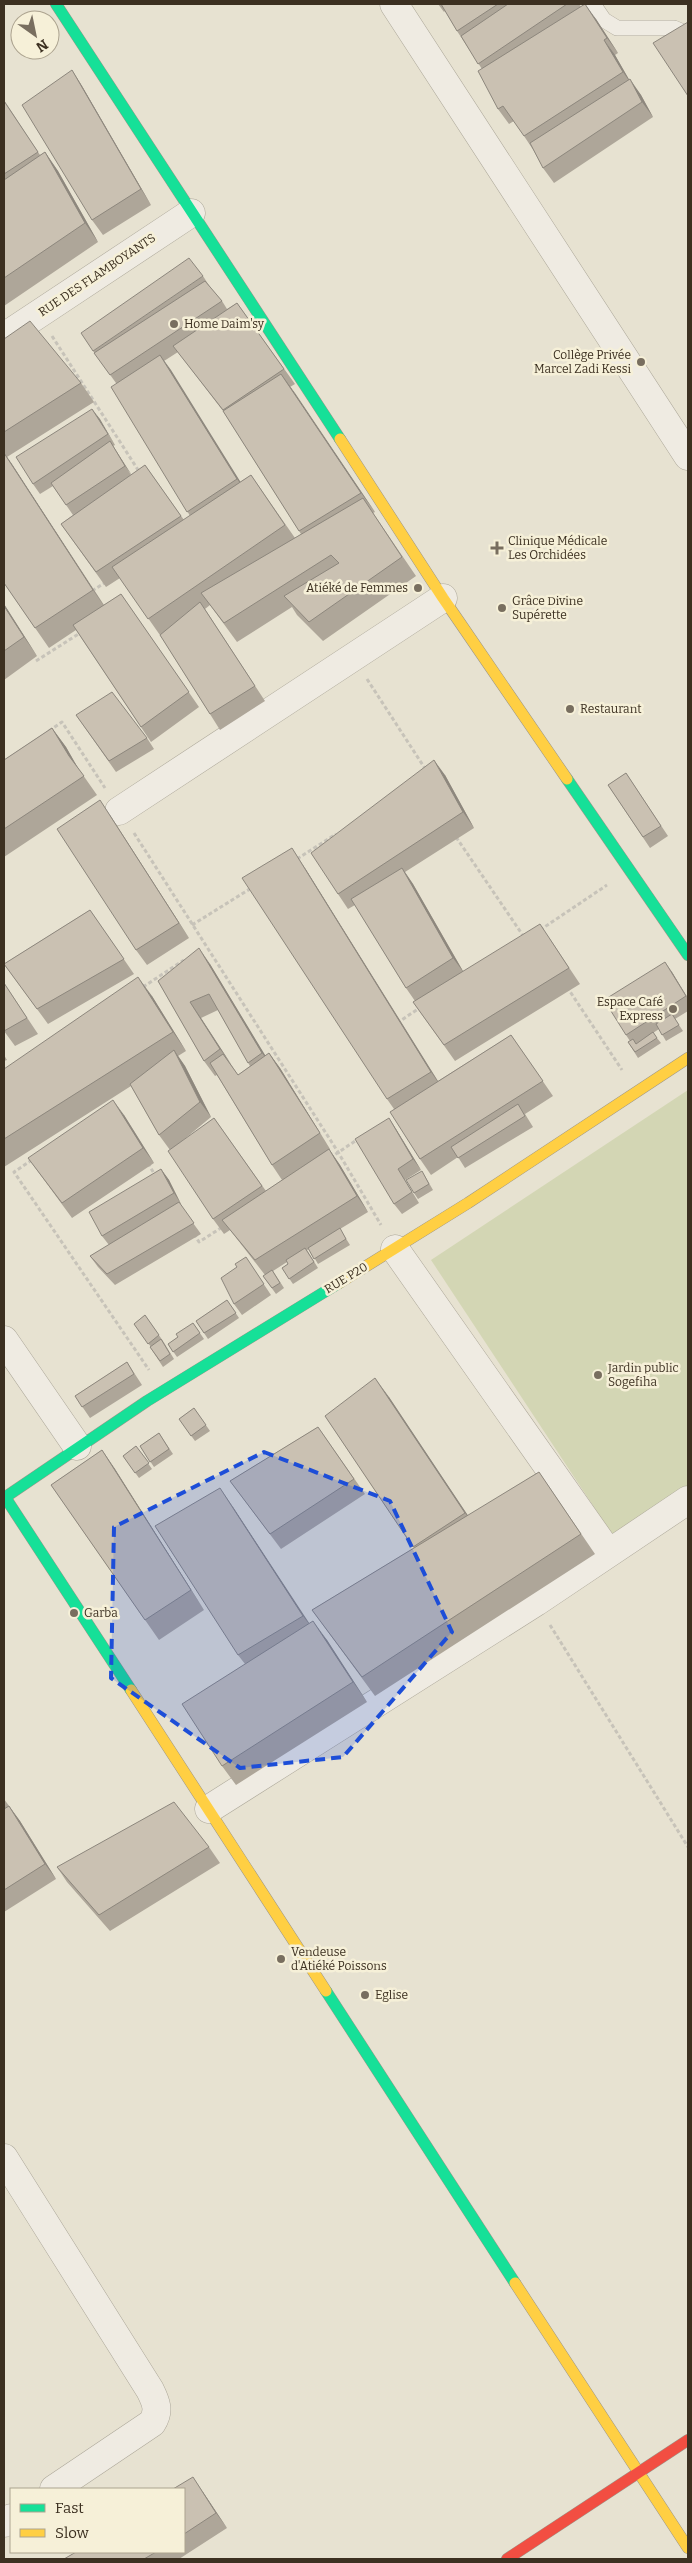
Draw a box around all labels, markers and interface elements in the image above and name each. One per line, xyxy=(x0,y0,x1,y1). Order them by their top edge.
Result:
north arrow xyxy=(10,10,60,60)
text: N xyxy=(32,35,51,56)
street label: RUE DES FLAMBOYANTS xyxy=(36,231,158,319)
place label: Home Daim'sy xyxy=(184,317,265,331)
marker: Home Daim'sy xyxy=(168,318,180,330)
place label: Collège Privée Marcel Zadi Kessi xyxy=(534,348,631,376)
marker: Collège Privée Marcel Zadi Kessi xyxy=(635,356,647,368)
place label: Clinique Médicale Les Orchidées xyxy=(508,534,607,562)
marker: Clinique Médicale Les Orchidées xyxy=(490,541,504,555)
place label: Atiéké de Femmes xyxy=(306,581,408,595)
marker: Atiéké de Femmes xyxy=(412,582,424,594)
place label: Grâce Divine Supérette xyxy=(512,594,583,622)
marker: Grâce Divine Supérette xyxy=(496,602,508,614)
place label: Restaurant xyxy=(580,702,642,716)
marker: Restaurant xyxy=(564,703,576,715)
place label: Espace Café Express xyxy=(597,995,663,1023)
marker: Espace Café Express xyxy=(667,1003,679,1015)
street label: RUE P20 xyxy=(322,1260,370,1296)
place label: Jardin public Sogefiha xyxy=(607,1361,679,1389)
marker: Jardin public Sogefiha xyxy=(592,1369,604,1381)
place label: Garba xyxy=(84,1606,118,1620)
marker: Garba xyxy=(68,1607,80,1619)
place label: Vendeuse d'Atiéké Poissons xyxy=(291,1945,387,1973)
marker: Vendeuse d'Atiéké Poissons xyxy=(275,1953,287,1965)
place label: Eglise xyxy=(375,1988,408,2002)
marker: Eglise xyxy=(359,1989,371,2001)
legend xyxy=(10,2488,185,2553)
text: Fast xyxy=(55,2499,84,2517)
text: Slow xyxy=(55,2524,90,2542)

